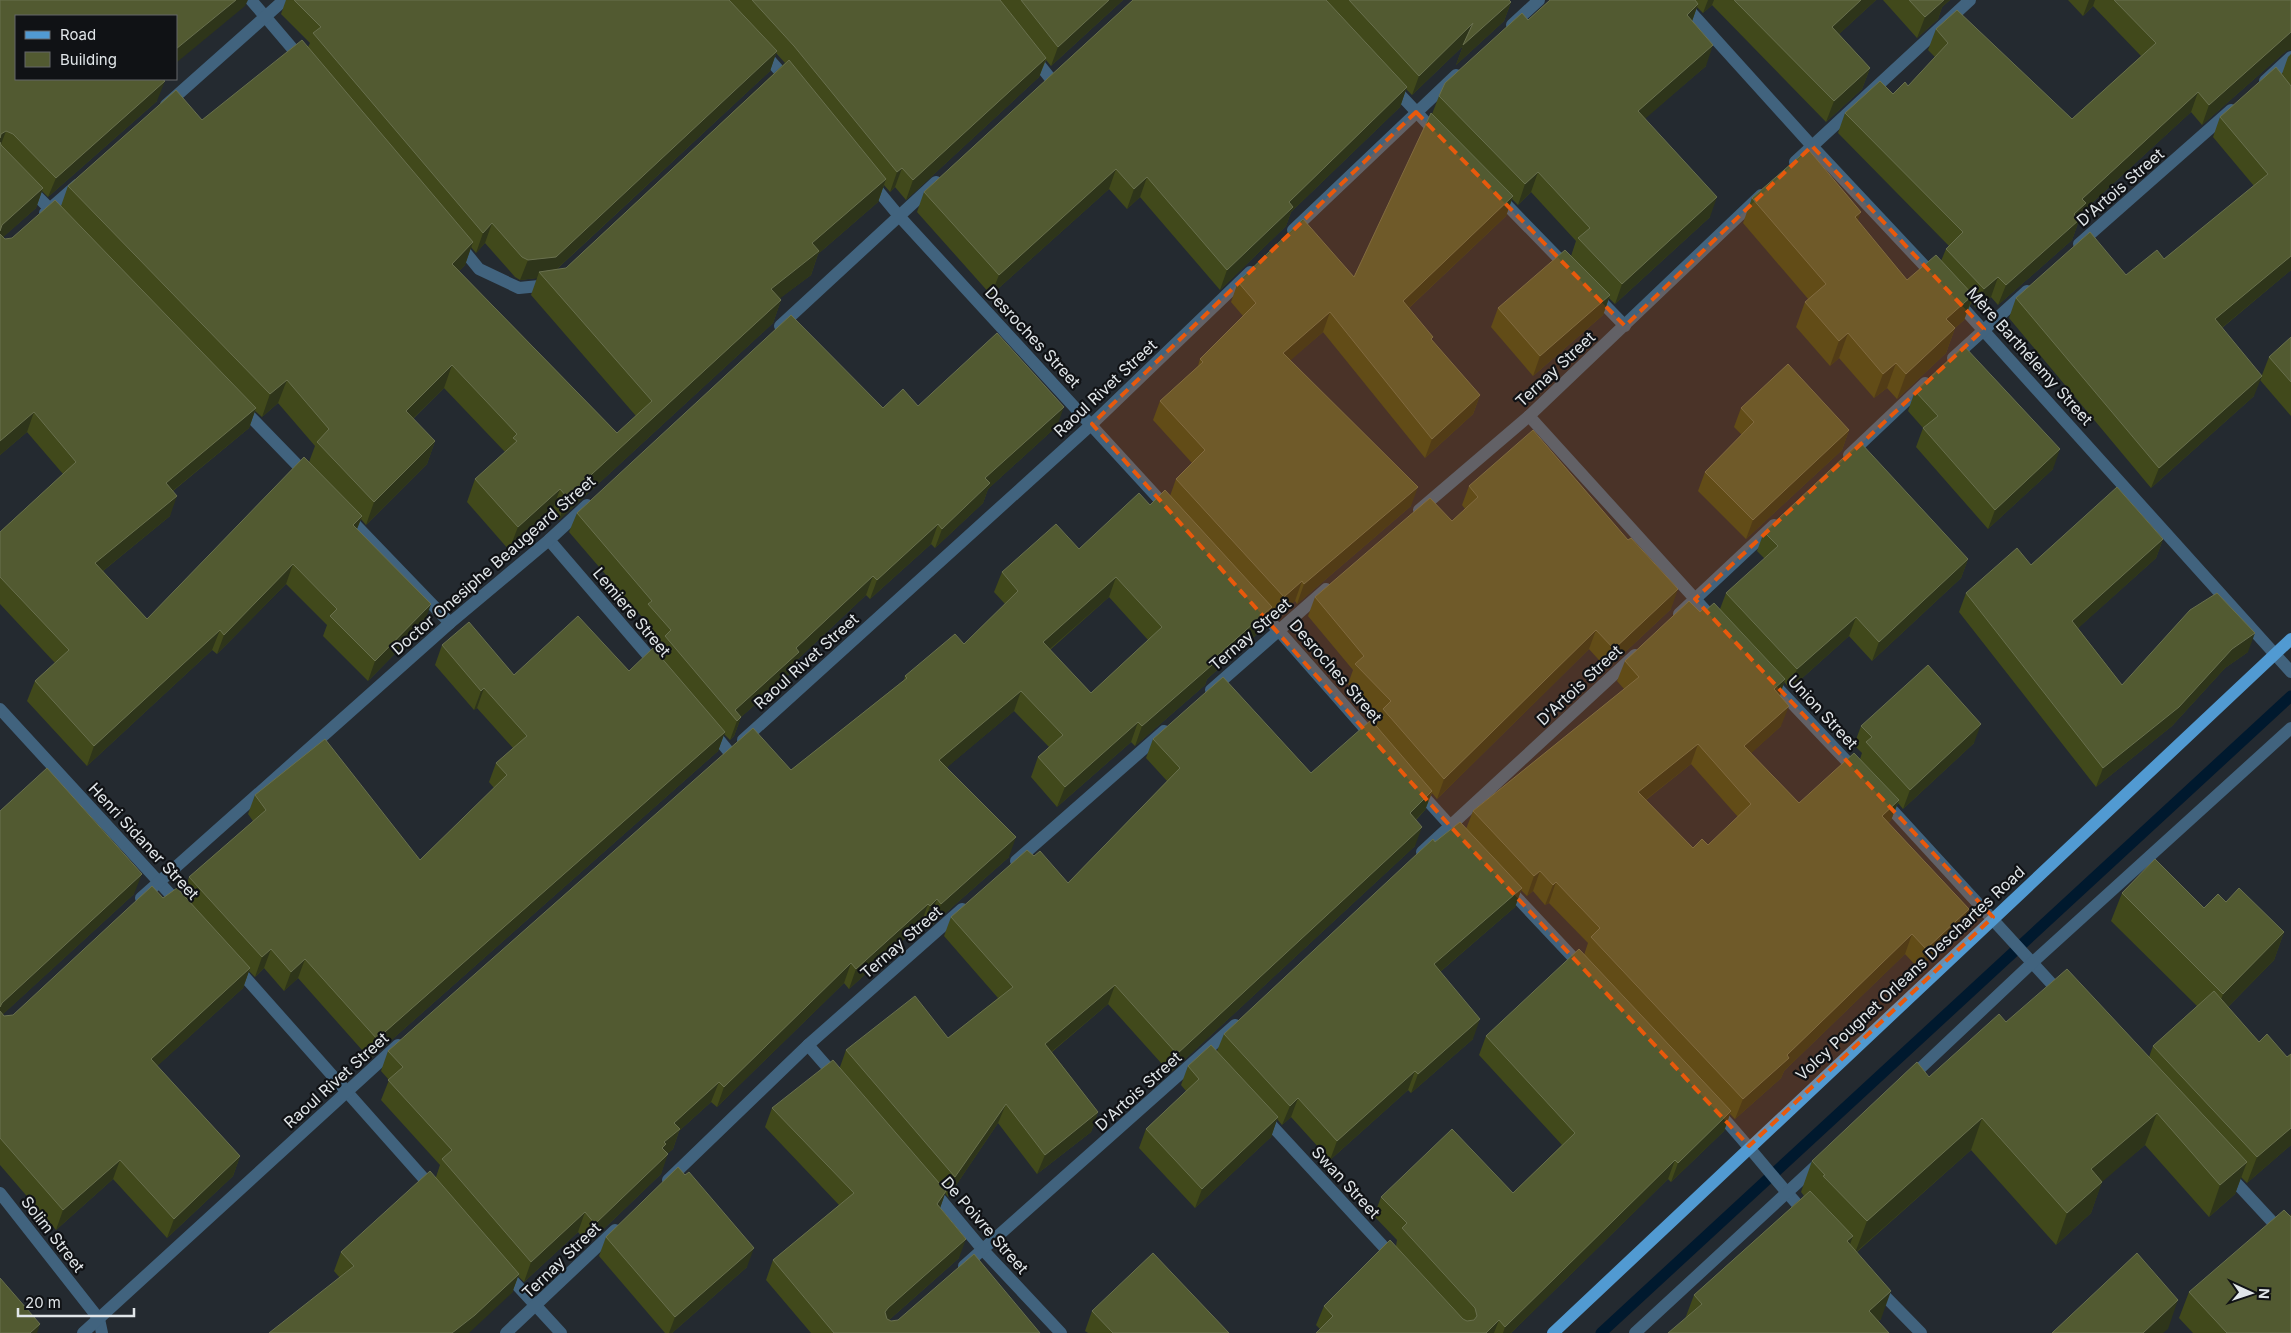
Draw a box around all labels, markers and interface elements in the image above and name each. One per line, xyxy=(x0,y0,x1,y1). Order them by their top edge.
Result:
legend xyxy=(15,15,178,80)
text: Road xyxy=(60,25,96,44)
text: Building xyxy=(60,50,117,69)
street label: D'Artois Street xyxy=(2072,144,2168,230)
street label: Desroches Street xyxy=(981,282,1085,392)
street label: Mère Barthélemy Street xyxy=(1963,283,2097,429)
street label: Ternay Street xyxy=(1511,327,1599,411)
street label: Raoul Rivet Street xyxy=(1049,335,1161,441)
street label: Doctor Onesiphe Beaugeard Street xyxy=(387,471,599,659)
street label: Lemiere Street xyxy=(589,563,675,661)
street label: Ternay Street xyxy=(1205,593,1295,675)
street label: Raoul Rivet Street xyxy=(750,609,862,713)
street label: Desroches Street xyxy=(1286,615,1386,727)
street label: D'Artois Street xyxy=(1532,641,1626,729)
street label: Union Street xyxy=(1784,671,1862,753)
street label: Henri Sidaner Street xyxy=(85,778,203,904)
street label: Volcy Pougnet Orleans Deschartes Road xyxy=(1791,861,2029,1085)
street label: Ternay Street xyxy=(856,901,946,983)
street label: Raoul Rivet Street xyxy=(280,1028,392,1132)
street label: D'Artois Street xyxy=(1091,1047,1185,1135)
street label: Swan Street xyxy=(1308,1142,1384,1222)
street label: De Poivre Street xyxy=(937,1172,1033,1278)
street label: Solim Street xyxy=(17,1192,89,1276)
street label: Ternay Street xyxy=(518,1218,604,1302)
north arrow xyxy=(2226,1268,2276,1318)
scale bar xyxy=(18,1286,134,1318)
text: N xyxy=(2256,1288,2273,1299)
text: 20 m xyxy=(25,1293,61,1312)

